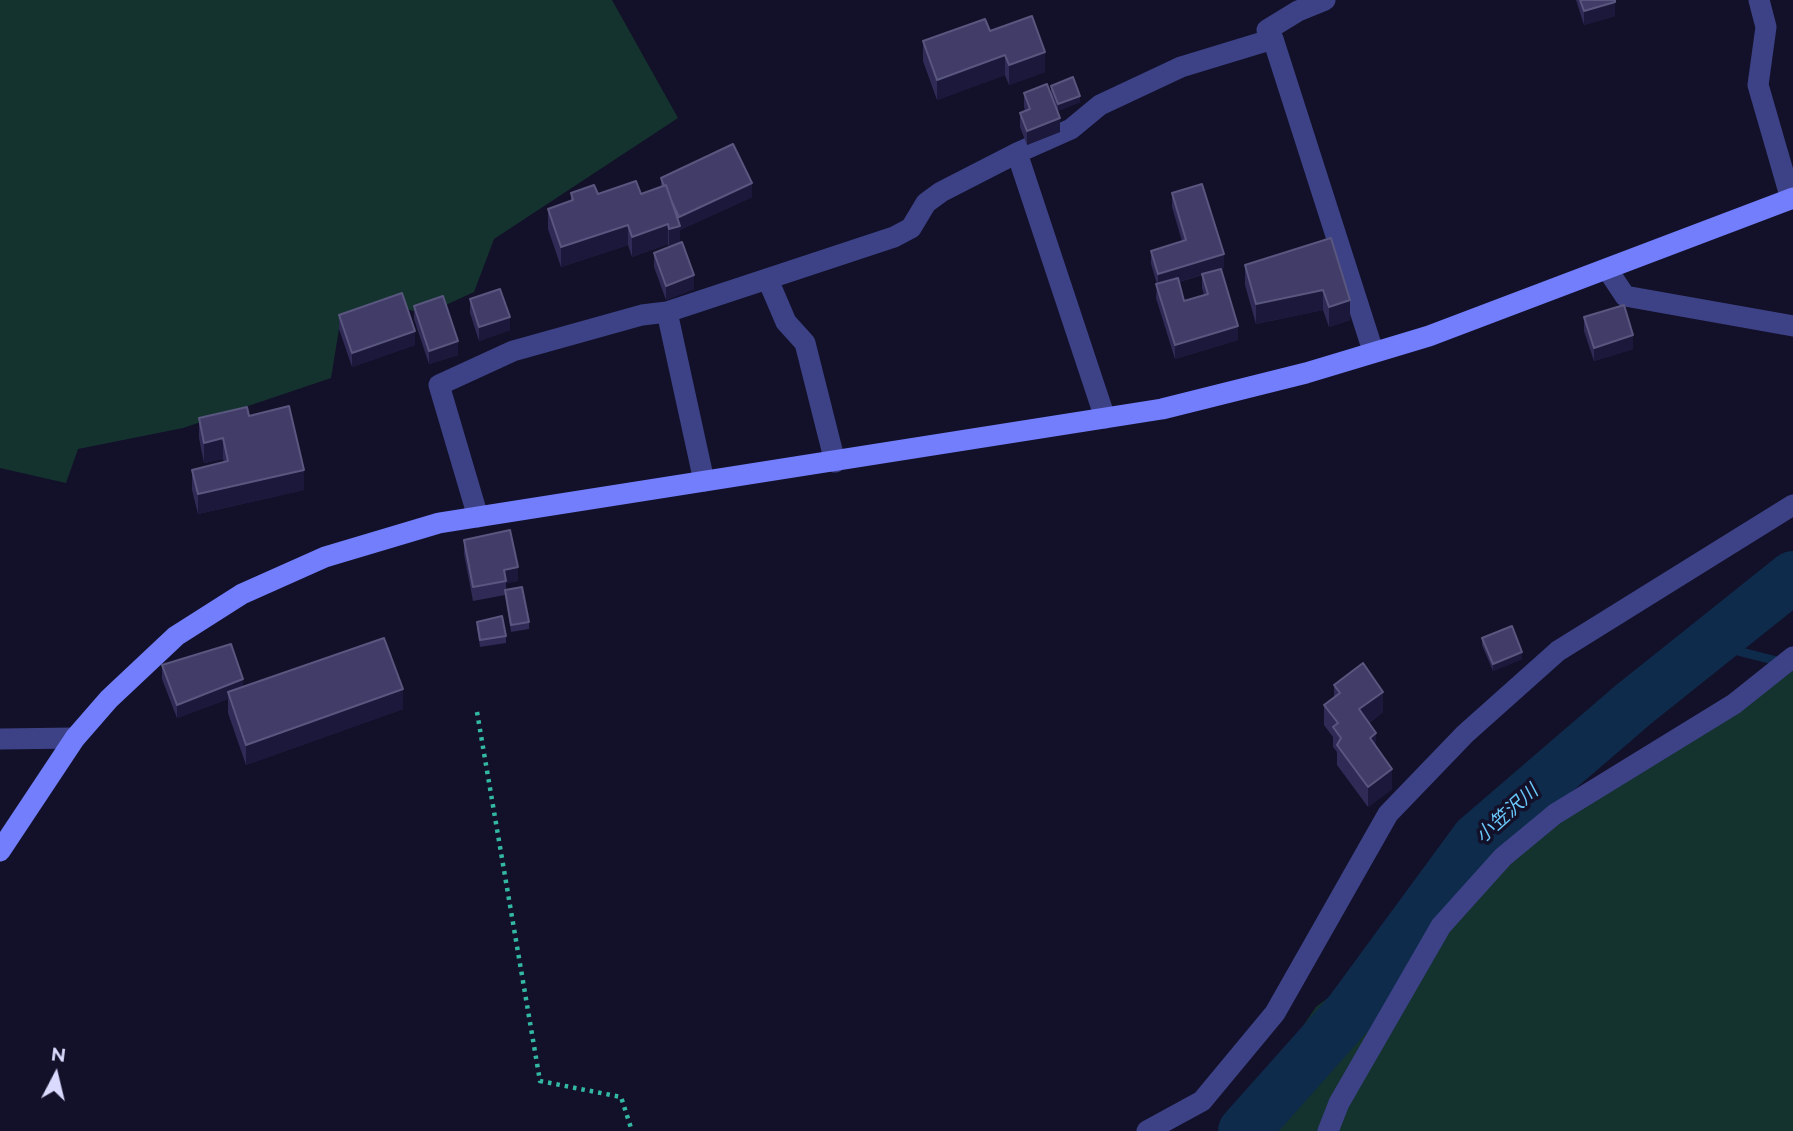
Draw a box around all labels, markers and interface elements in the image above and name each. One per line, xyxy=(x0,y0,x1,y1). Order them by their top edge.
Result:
water label: 小笠沢川 xyxy=(1471,780,1543,848)
north arrow xyxy=(21,1040,91,1110)
text: N xyxy=(50,1042,67,1066)

